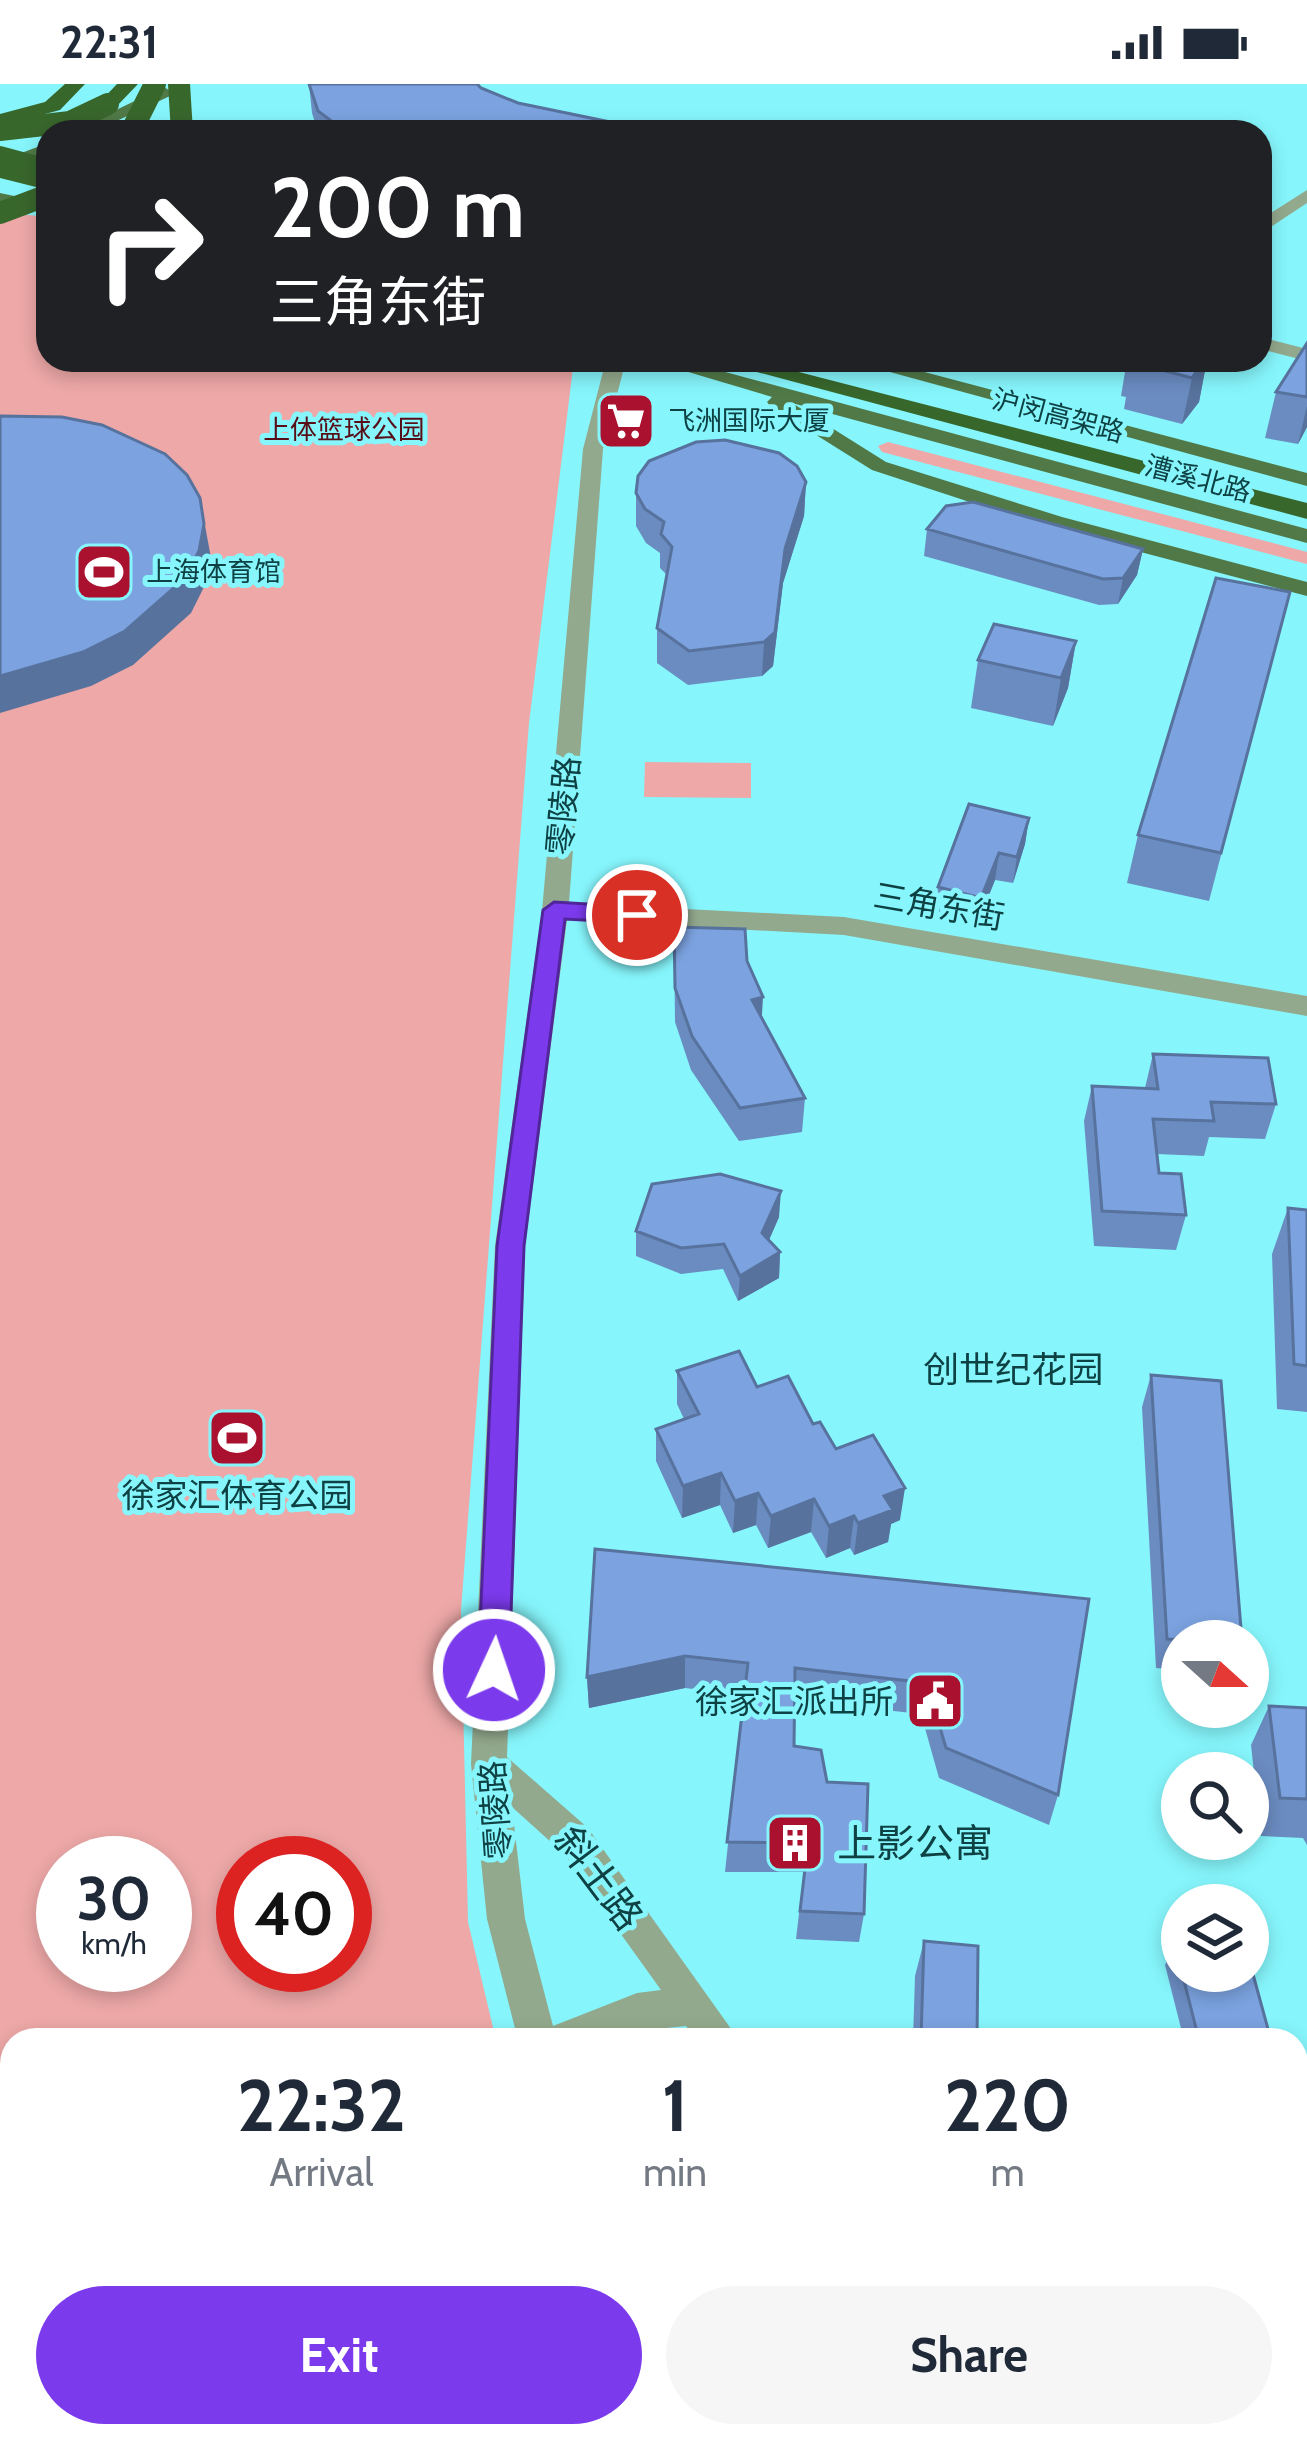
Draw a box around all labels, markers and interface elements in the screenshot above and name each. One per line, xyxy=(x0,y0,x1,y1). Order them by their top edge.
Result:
text: 22:31 xyxy=(60,15,158,69)
text: 200 m xyxy=(270,156,525,258)
icon: right xyxy=(72,168,228,324)
text: 三角东街 xyxy=(270,269,486,335)
street label: 沪闵高架路 xyxy=(989,382,1128,449)
supermarket icon: 飞洲国际大厦 xyxy=(595,390,657,452)
place label: 飞洲国际大厦 xyxy=(668,404,830,437)
park label: 上体篮球公园 xyxy=(263,413,425,446)
street label: 漕溪北路 xyxy=(1142,449,1255,508)
sports icon: 上海体育馆 xyxy=(73,541,135,603)
place label: 上海体育馆 xyxy=(146,555,281,588)
street label: 零陵路 xyxy=(539,755,587,857)
pin xyxy=(586,864,688,966)
street label: 三角东街 xyxy=(871,875,1007,937)
icon: arrive xyxy=(604,882,670,948)
district label: 创世纪花园 xyxy=(923,1347,1103,1391)
sports icon: 徐家汇体育公园 xyxy=(206,1407,268,1469)
place label: 徐家汇体育公园 xyxy=(122,1475,353,1515)
position arrow xyxy=(431,1607,557,1733)
north arrow xyxy=(1161,1620,1269,1728)
map controls xyxy=(1161,1620,1269,1992)
public building icon: 徐家汇派出所 xyxy=(904,1670,966,1732)
place label: 徐家汇派出所 xyxy=(695,1681,893,1721)
button: search xyxy=(1161,1752,1269,1860)
street label: 零陵路 xyxy=(472,1759,518,1861)
building icon: 上影公寓 xyxy=(764,1812,826,1874)
street label: 斜土路 xyxy=(545,1817,653,1939)
place label: 上影公寓 xyxy=(837,1819,993,1867)
speed limit sign: 40 xyxy=(216,1836,372,1992)
text: 30 xyxy=(77,1862,151,1935)
button: layers xyxy=(1161,1884,1269,1992)
text: km/h xyxy=(81,1925,147,1962)
text: 22:32 xyxy=(237,2062,406,2149)
text: 1 xyxy=(662,2062,688,2149)
text: 220 xyxy=(944,2062,1071,2149)
text: Arrival xyxy=(270,2148,373,2196)
text: min xyxy=(643,2148,707,2196)
text: m xyxy=(990,2148,1025,2196)
button: Exit xyxy=(36,2286,642,2424)
button: Share xyxy=(666,2286,1272,2424)

